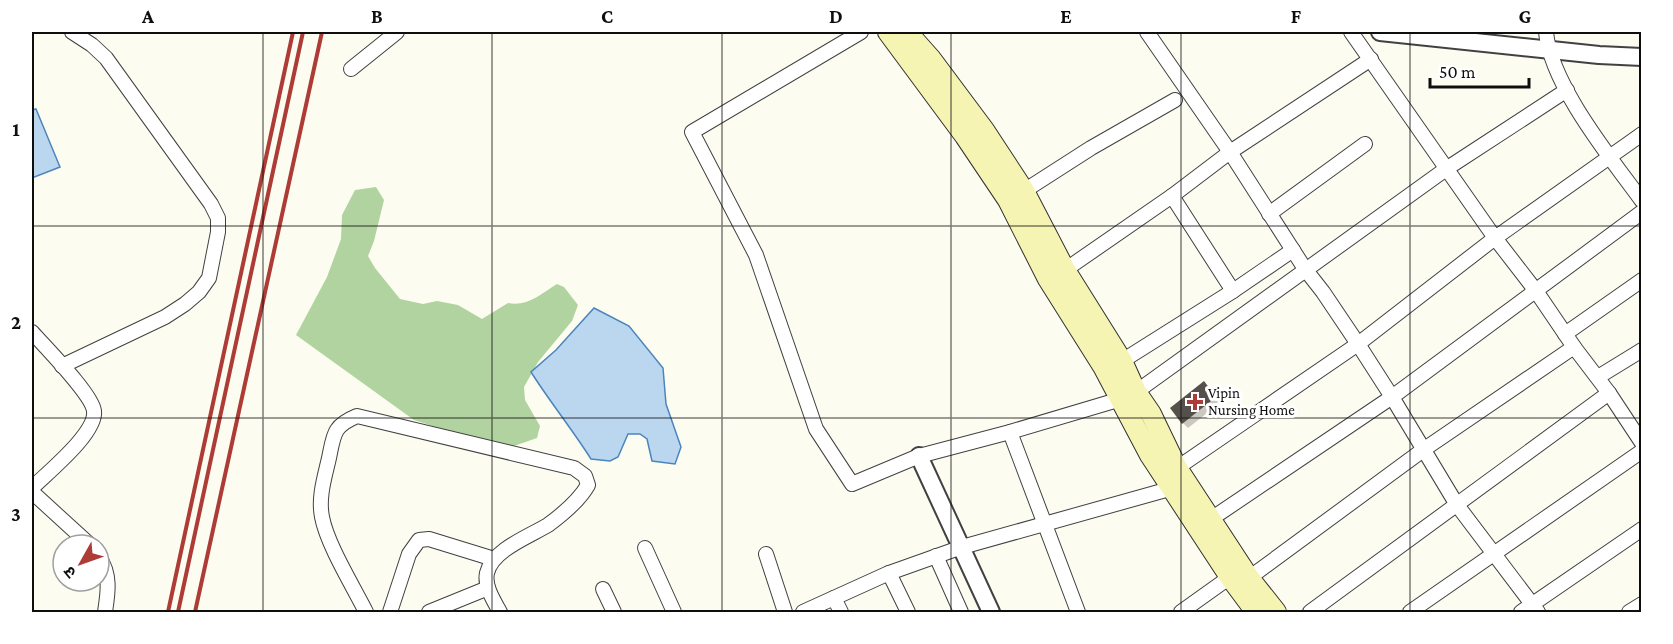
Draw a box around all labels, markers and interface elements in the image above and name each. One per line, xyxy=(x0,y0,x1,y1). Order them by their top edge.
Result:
text: A xyxy=(141,5,155,27)
text: B xyxy=(371,5,383,27)
text: C xyxy=(601,5,613,27)
text: D xyxy=(829,5,843,27)
text: E xyxy=(1060,5,1072,27)
text: F xyxy=(1291,5,1302,27)
text: G xyxy=(1519,5,1532,27)
scale bar xyxy=(1430,51,1529,89)
text: 50 m xyxy=(1439,62,1476,82)
text: 1 xyxy=(12,118,20,140)
text: 2 xyxy=(11,311,21,333)
place label: Vipin Nursing Home xyxy=(1208,385,1295,419)
marker: Vipin Nursing Home xyxy=(1186,393,1204,411)
text: 3 xyxy=(11,503,21,525)
north arrow xyxy=(51,533,111,593)
text: उ xyxy=(60,563,79,581)

